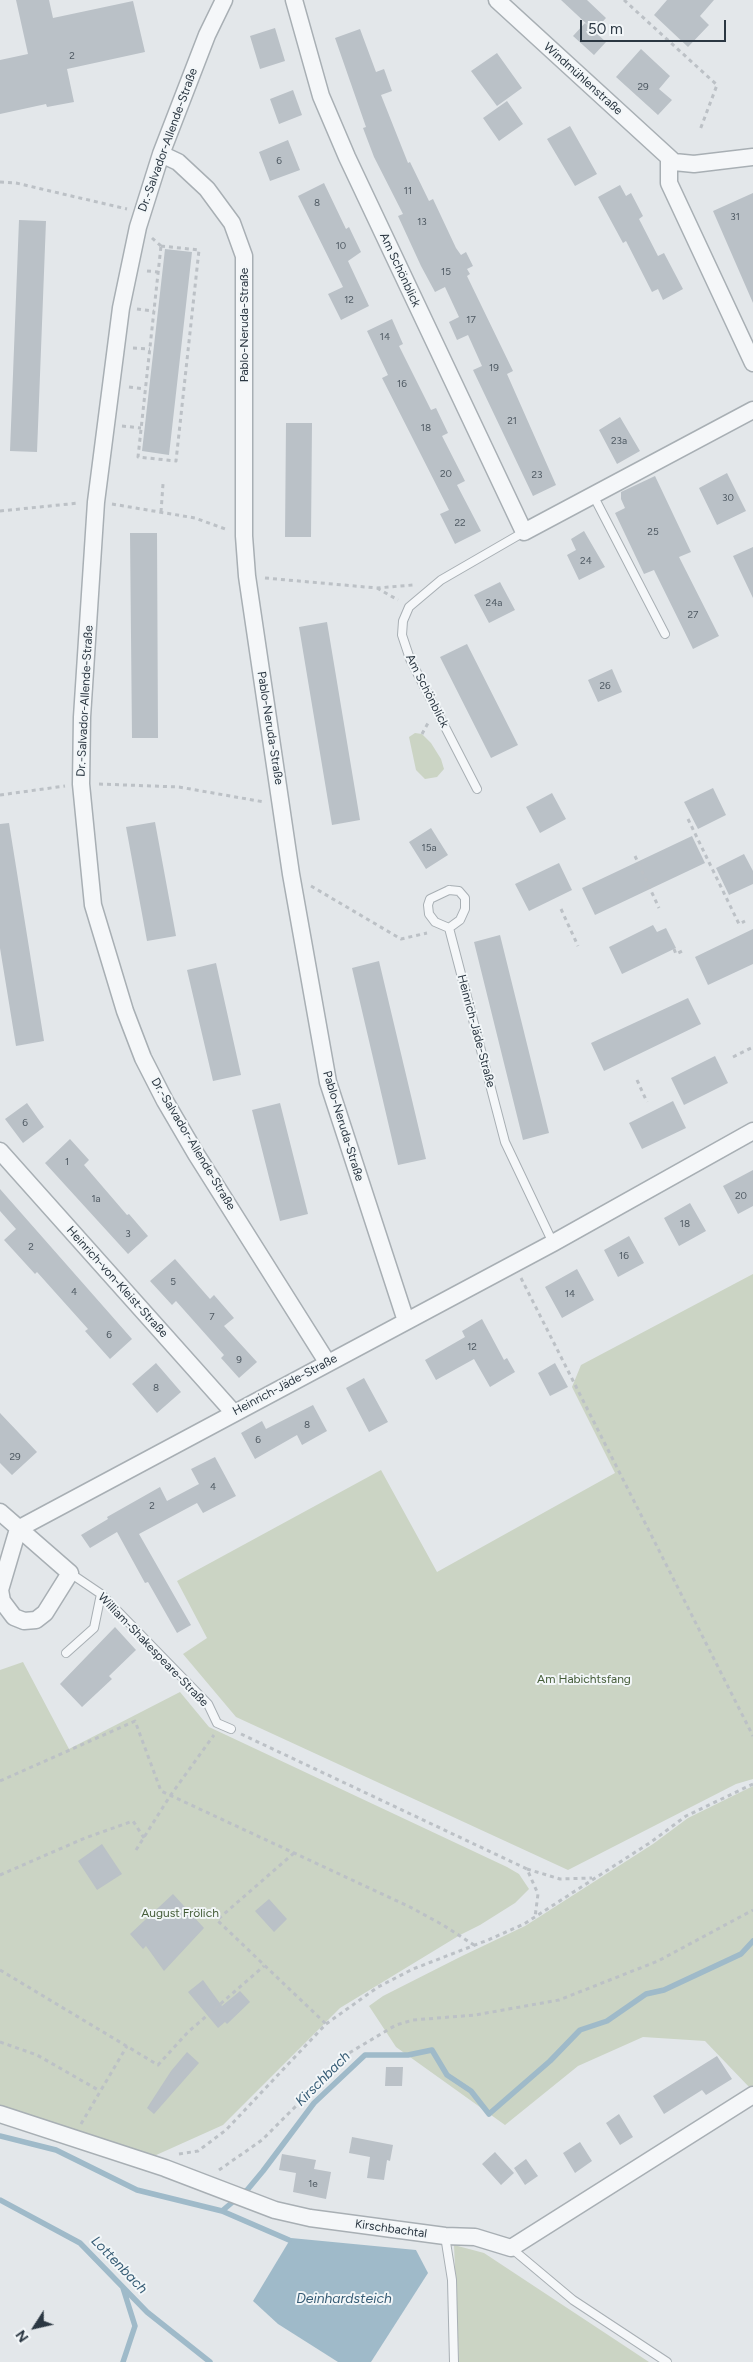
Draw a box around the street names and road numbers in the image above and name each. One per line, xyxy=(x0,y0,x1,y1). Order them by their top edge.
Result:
street label: Windmühlenstraße xyxy=(541,40,625,118)
street label: Dr.-Salvador-Allende-Straße xyxy=(135,66,201,214)
street label: Am Schönblick xyxy=(377,231,423,309)
street label: Pablo-Neruda-Straße xyxy=(237,268,251,382)
street label: Dr.-Salvador-Allende-Straße xyxy=(74,625,96,777)
street label: Am Schönblick xyxy=(402,652,452,730)
street label: Pablo-Neruda-Straße xyxy=(254,670,286,786)
street label: Heinrich-Jäde-Straße xyxy=(454,973,498,1089)
street label: Pablo-Neruda-Straße xyxy=(319,1069,367,1183)
street label: Dr.-Salvador-Allende-Straße xyxy=(148,1075,238,1213)
street label: Heinrich-von-Kleist-Straße xyxy=(63,1223,171,1341)
street label: Heinrich-Jäde-Straße xyxy=(230,1351,340,1419)
street label: William-Shakespeare-Straße xyxy=(95,1590,211,1710)
street label: Kirschbachtal xyxy=(354,2217,428,2241)

